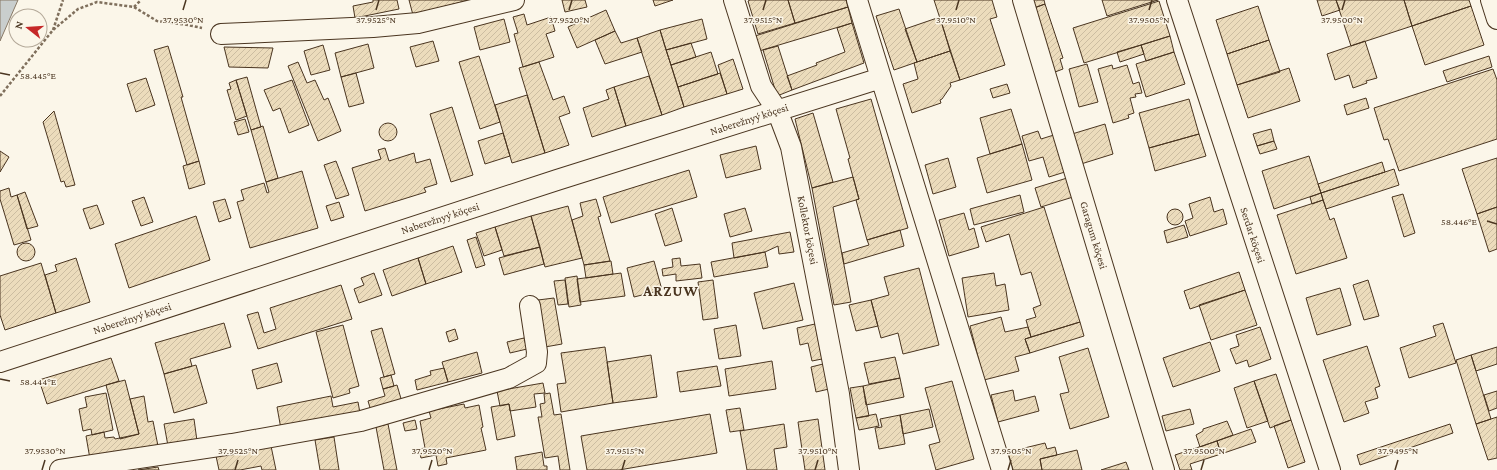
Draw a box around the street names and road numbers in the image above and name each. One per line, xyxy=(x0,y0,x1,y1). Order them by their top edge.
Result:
street label: Naberežnyý köçesi xyxy=(708,101,790,138)
street label: Kollektor köçesi xyxy=(794,195,821,266)
street label: Naberežnyý köçesi xyxy=(399,200,481,237)
street label: Garagum köçesi xyxy=(1077,200,1110,271)
street label: Serdar köçesi xyxy=(1237,206,1268,265)
street label: Naberežnyý köçesi xyxy=(91,300,173,337)

